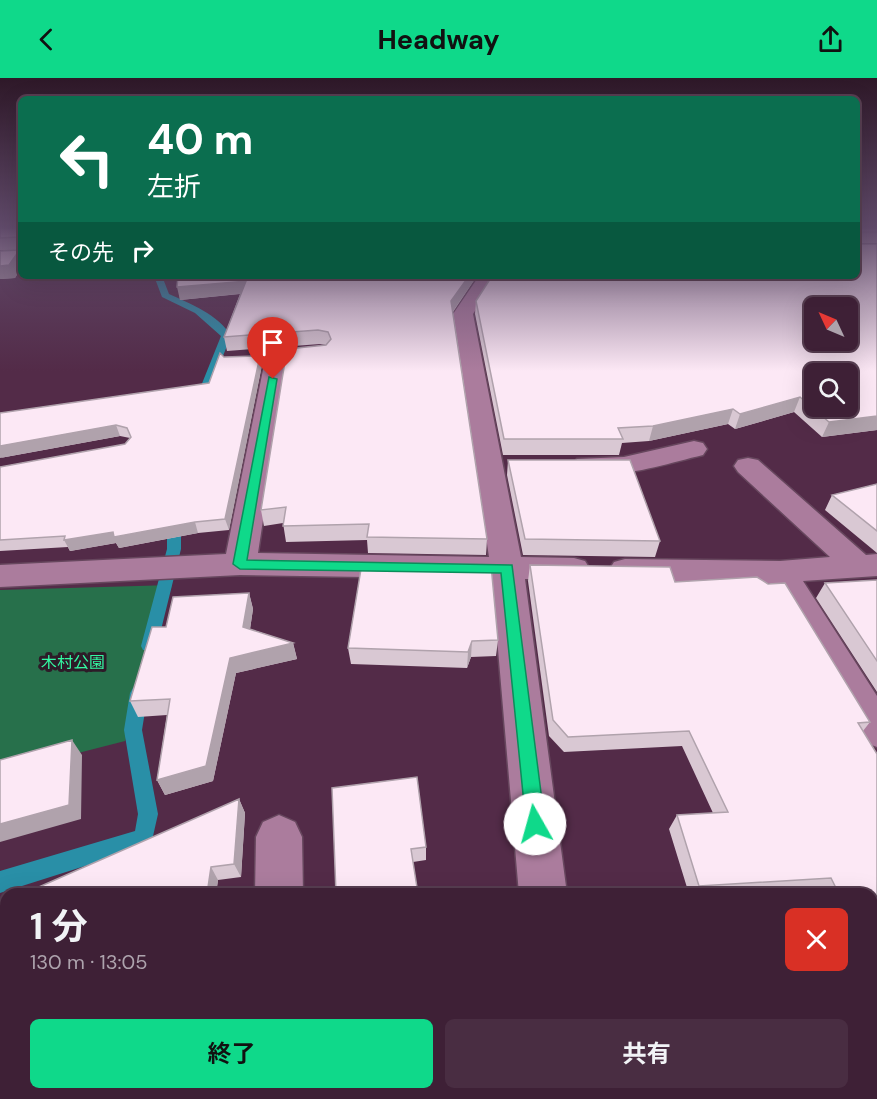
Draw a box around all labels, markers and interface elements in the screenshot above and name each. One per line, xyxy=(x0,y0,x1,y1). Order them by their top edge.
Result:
text: Headway xyxy=(377,22,500,57)
icon: back xyxy=(30,23,63,56)
icon: share xyxy=(814,23,847,56)
text: 40 m xyxy=(147,112,253,167)
icon: left xyxy=(48,120,126,198)
text: 左折 xyxy=(147,169,201,204)
icon: right xyxy=(126,234,159,267)
text: その先 xyxy=(48,238,114,267)
north arrow xyxy=(804,297,858,351)
map controls xyxy=(804,297,858,417)
pin xyxy=(247,317,298,379)
icon: arrive xyxy=(256,326,289,359)
button: search xyxy=(804,363,858,417)
park label: 木村公園 xyxy=(41,652,105,673)
position arrow xyxy=(503,792,567,856)
text: 1 分 xyxy=(30,903,88,950)
button: close xyxy=(785,908,848,971)
text: 130 m · 13:05 xyxy=(30,949,147,975)
button: 終了 xyxy=(30,1019,433,1088)
button: 共有 xyxy=(445,1019,848,1088)

